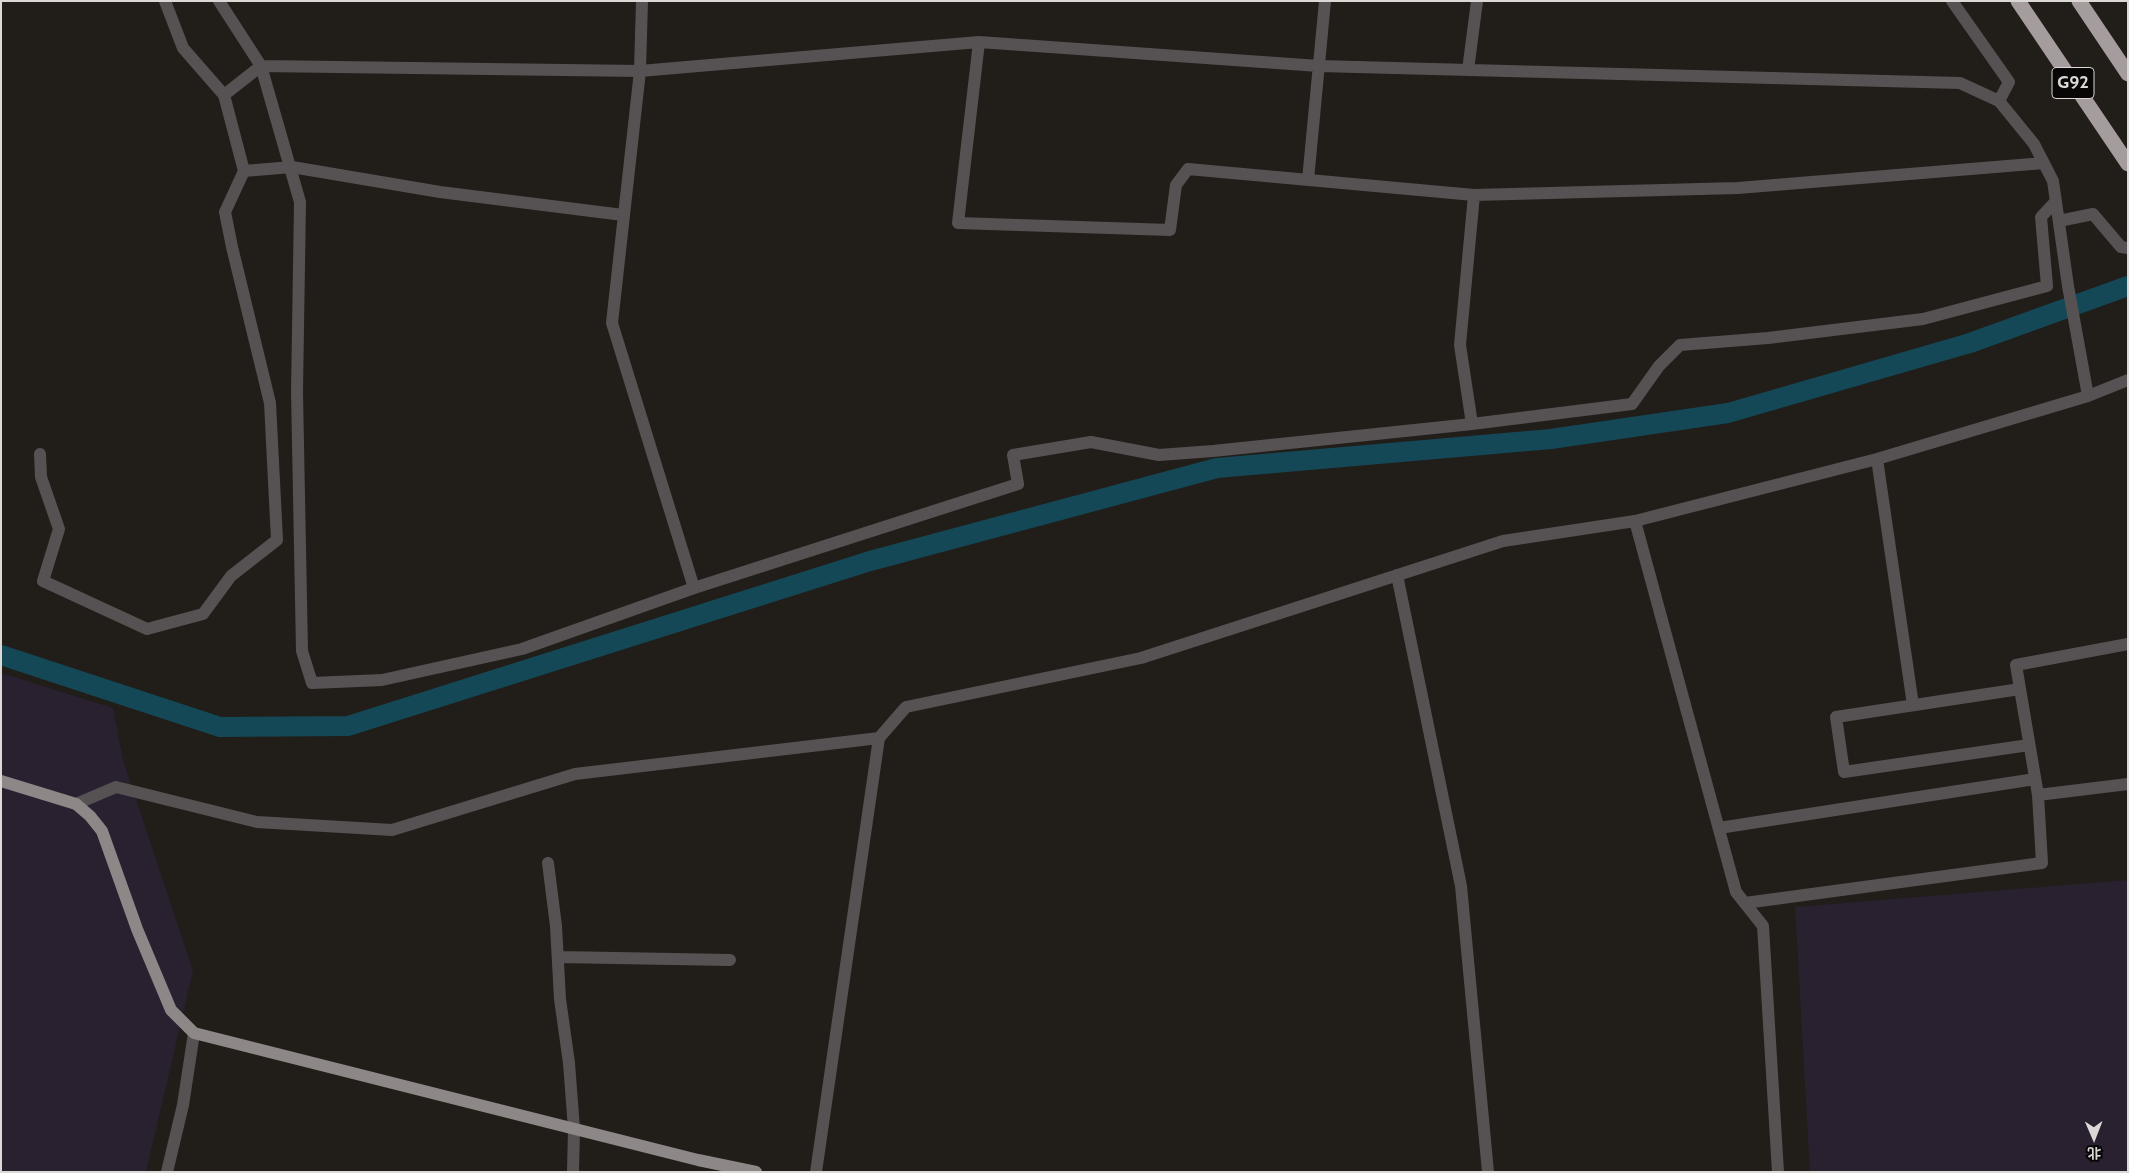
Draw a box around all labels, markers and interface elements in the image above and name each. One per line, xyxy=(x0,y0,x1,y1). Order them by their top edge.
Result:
road number: G92 xyxy=(2052,68,2094,99)
north arrow xyxy=(2069,1113,2119,1163)
text: 北 xyxy=(2087,1144,2101,1162)

